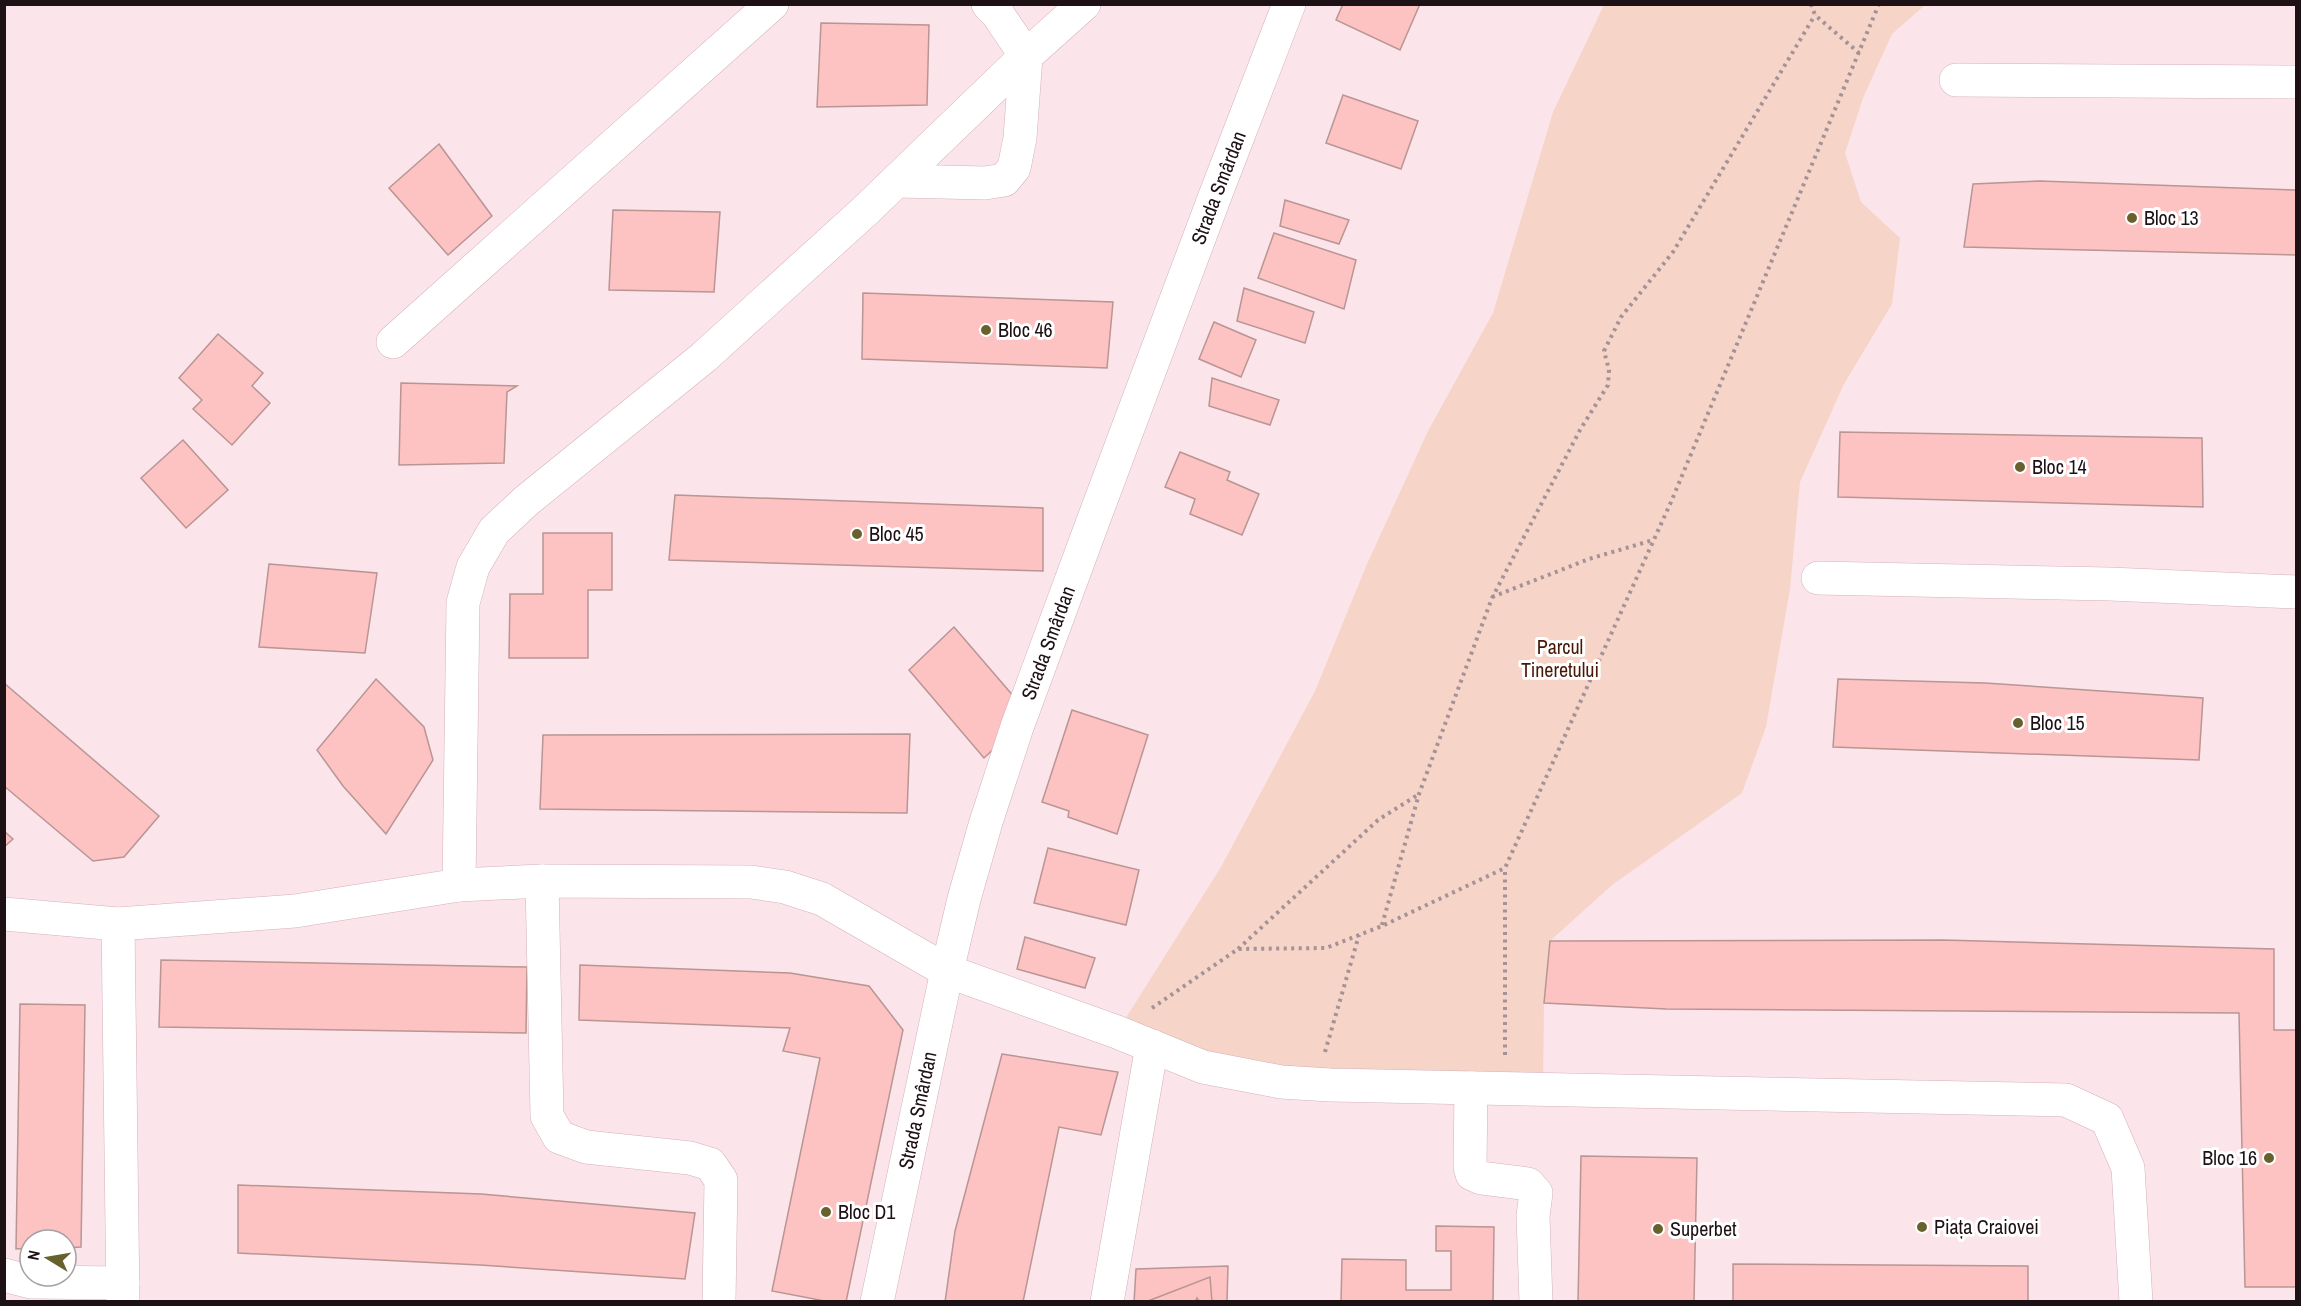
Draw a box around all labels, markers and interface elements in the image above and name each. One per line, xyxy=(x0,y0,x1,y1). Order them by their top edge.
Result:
street label: Strada Smârdan xyxy=(1184,127,1252,248)
place label: Bloc 13 xyxy=(2144,204,2199,231)
marker: Bloc 13 xyxy=(2125,211,2139,225)
place label: Bloc 46 xyxy=(998,316,1053,343)
marker: Bloc 46 xyxy=(979,323,993,337)
place label: Bloc 14 xyxy=(2032,453,2087,480)
marker: Bloc 14 xyxy=(2013,460,2027,474)
place label: Bloc 45 xyxy=(869,520,924,547)
marker: Bloc 45 xyxy=(850,527,864,541)
street label: Strada Smârdan xyxy=(1014,582,1081,703)
park label: Parcul Tineretului xyxy=(1521,633,1599,683)
place label: Bloc 15 xyxy=(2030,709,2085,736)
marker: Bloc 15 xyxy=(2011,716,2025,730)
street label: Strada Smârdan xyxy=(891,1049,943,1171)
place label: Bloc 16 xyxy=(2202,1144,2257,1171)
marker: Bloc 16 xyxy=(2262,1151,2276,1165)
place label: Bloc D1 xyxy=(838,1198,895,1225)
marker: Bloc D1 xyxy=(819,1205,833,1219)
place label: Piața Craiovei xyxy=(1934,1213,2039,1240)
place label: Superbet xyxy=(1670,1215,1737,1242)
marker: Piața Craiovei xyxy=(1915,1220,1929,1234)
marker: Superbet xyxy=(1651,1222,1665,1236)
north arrow xyxy=(18,1228,78,1288)
text: N xyxy=(22,1248,45,1262)

